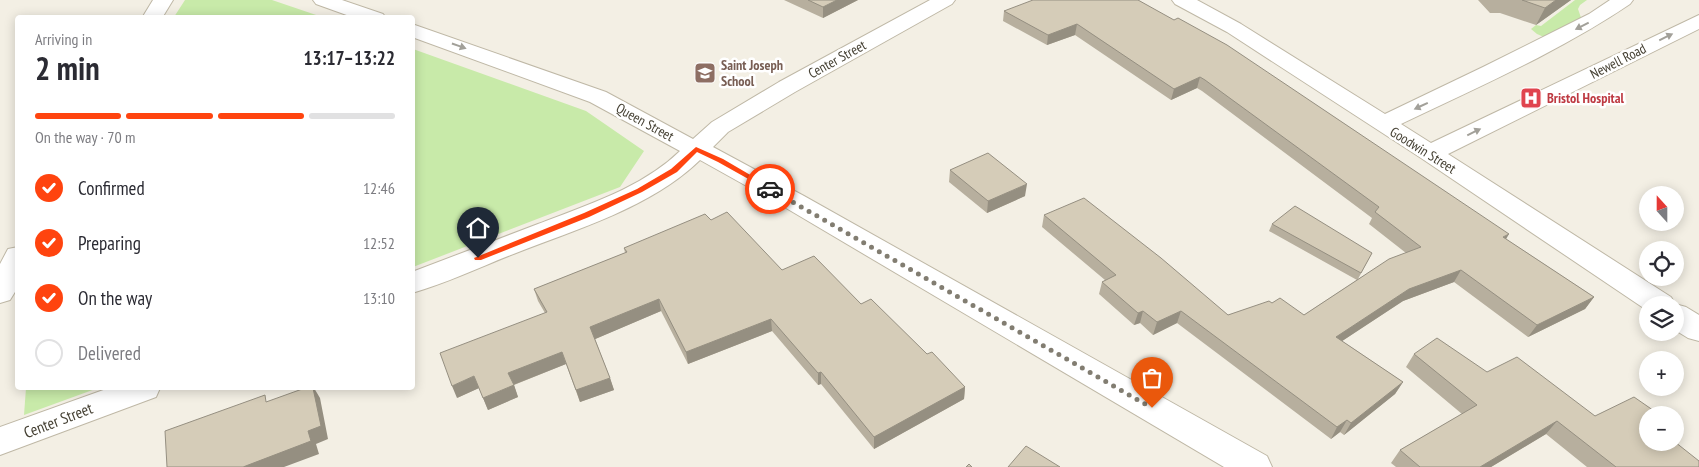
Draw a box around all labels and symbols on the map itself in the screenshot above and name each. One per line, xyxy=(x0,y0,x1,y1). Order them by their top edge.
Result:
one-way arrow xyxy=(1575,22,1589,30)
one-way arrow xyxy=(1659,33,1674,41)
street label: Center Street xyxy=(805,36,869,82)
street label: Newell Road xyxy=(1587,39,1649,83)
one-way arrow xyxy=(451,42,466,50)
place label: Saint Joseph School xyxy=(721,56,783,90)
school or university icon: Saint Joseph School xyxy=(693,61,717,85)
hospital icon: Bristol Hospital xyxy=(1519,86,1543,110)
place label: Bristol Hospital xyxy=(1547,89,1624,107)
street label: Queen Street xyxy=(613,99,677,145)
one-way arrow xyxy=(1414,102,1428,110)
street label: Goodwin Street xyxy=(1387,123,1459,177)
one-way arrow xyxy=(1467,128,1481,136)
courier xyxy=(745,164,795,214)
north arrow xyxy=(1639,186,1684,231)
pin xyxy=(457,207,499,258)
pin xyxy=(1131,357,1173,408)
street label: Center Street xyxy=(21,397,96,442)

